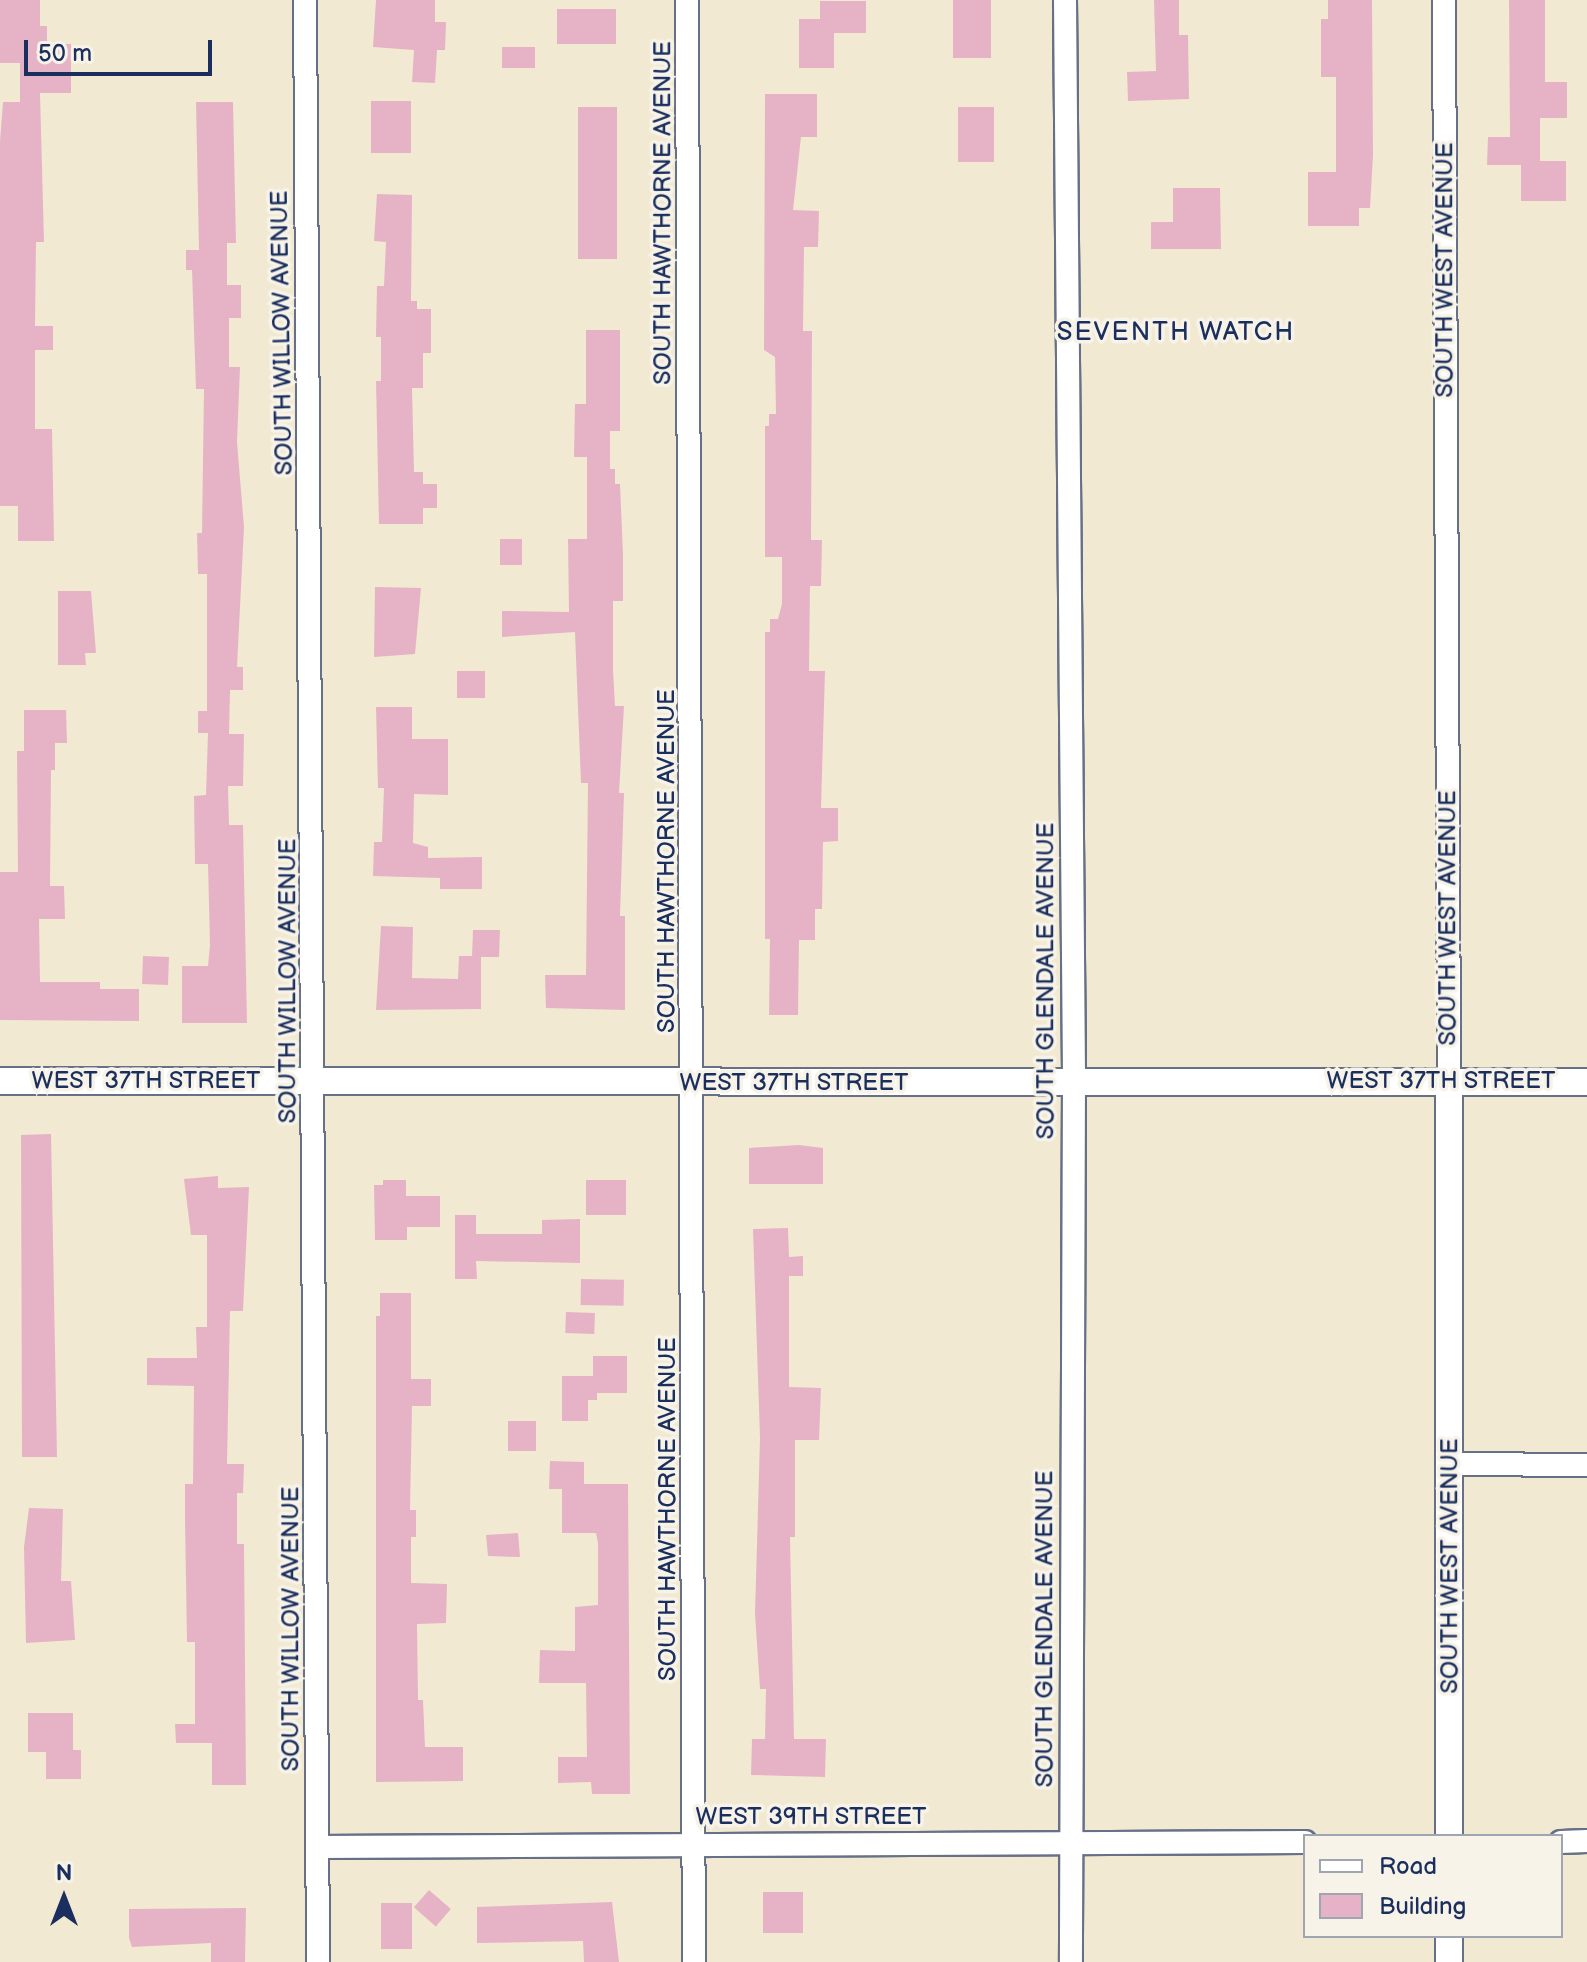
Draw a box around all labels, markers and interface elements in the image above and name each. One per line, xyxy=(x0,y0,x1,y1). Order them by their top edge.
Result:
scale bar xyxy=(28,24,216,74)
text: 50 m xyxy=(38,39,92,68)
street label: SOUTH HAWTHORNE AVENUE xyxy=(649,41,677,385)
street label: SOUTH WEST AVENUE xyxy=(1431,142,1459,398)
street label: SOUTH WILLOW AVENUE xyxy=(265,190,299,476)
district label: SEVENTH WATCH xyxy=(1056,317,1296,349)
street label: SOUTH HAWTHORNE AVENUE xyxy=(653,689,681,1033)
street label: SOUTH WEST AVENUE xyxy=(1434,790,1462,1046)
street label: SOUTH GLENDALE AVENUE xyxy=(1032,823,1060,1139)
street label: SOUTH WILLOW AVENUE xyxy=(274,838,302,1124)
street label: WEST 37TH STREET xyxy=(31,1067,261,1095)
street label: WEST 37TH STREET xyxy=(1326,1067,1556,1095)
street label: WEST 37TH STREET xyxy=(679,1069,909,1097)
street label: SOUTH HAWTHORNE AVENUE xyxy=(654,1337,682,1681)
street label: SOUTH WEST AVENUE xyxy=(1436,1438,1464,1694)
street label: SOUTH GLENDALE AVENUE xyxy=(1031,1471,1059,1787)
street label: SOUTH WILLOW AVENUE xyxy=(277,1486,305,1772)
street label: WEST 39TH STREET xyxy=(695,1803,927,1831)
legend xyxy=(1303,1834,1563,1938)
text: Road xyxy=(1379,1852,1437,1881)
north arrow xyxy=(24,1858,104,1938)
text: N xyxy=(56,1860,72,1887)
text: Building xyxy=(1379,1892,1466,1921)

